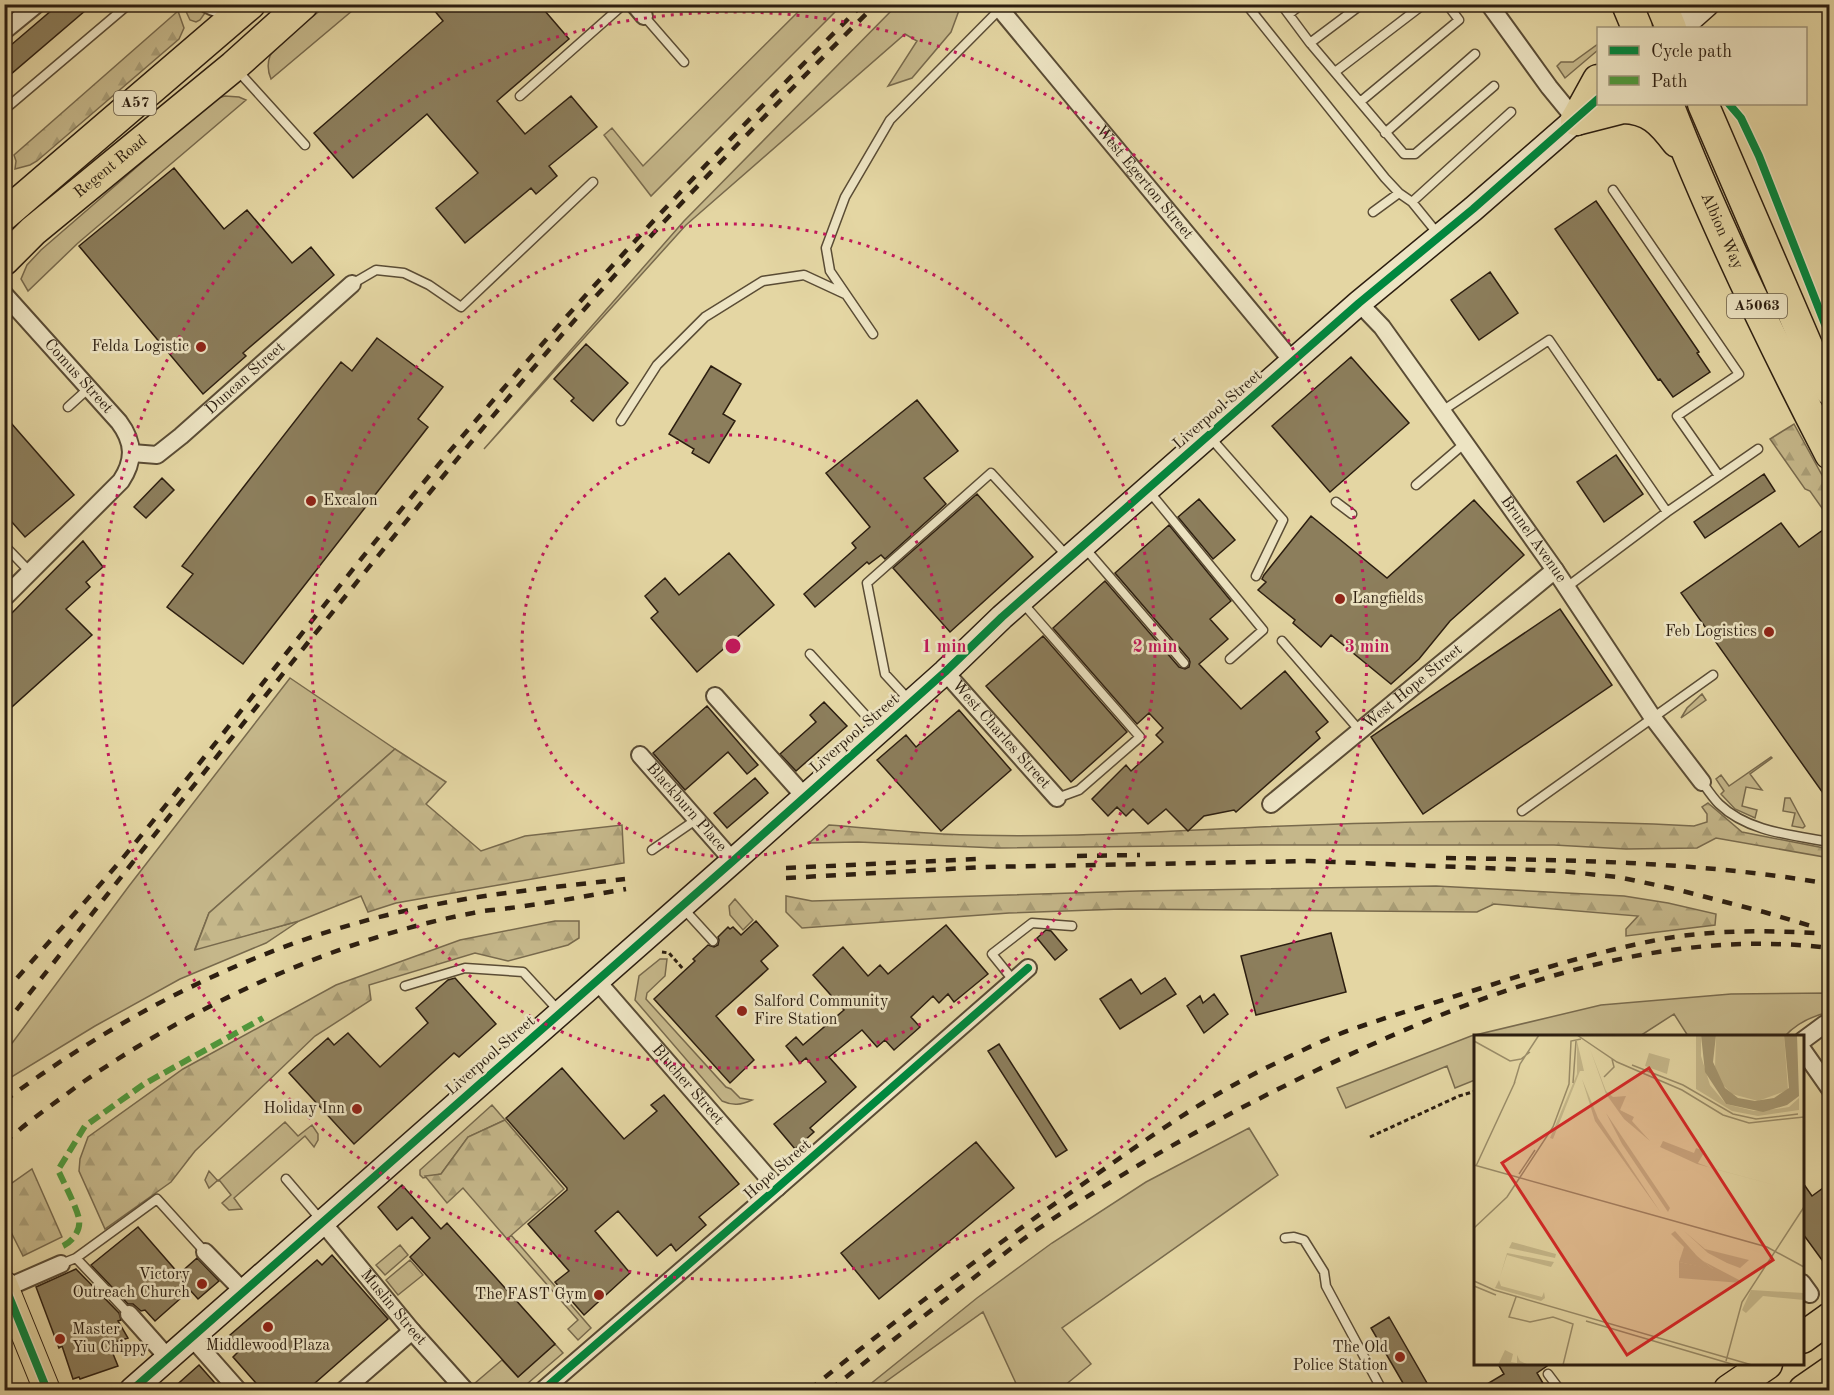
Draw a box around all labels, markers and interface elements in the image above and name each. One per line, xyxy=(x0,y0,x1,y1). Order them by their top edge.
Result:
legend xyxy=(1597,27,1807,105)
text: Cycle path xyxy=(1651,43,1732,61)
text: Path xyxy=(1651,73,1688,91)
road number: A57 xyxy=(114,91,156,115)
street label: West Egerton Street xyxy=(1092,123,1196,243)
street label: Regent Road xyxy=(71,132,151,201)
street label: Albion Way xyxy=(1697,190,1746,272)
road number: A5063 xyxy=(1727,294,1787,318)
street label: Comus Street xyxy=(41,336,116,417)
place label: Felda Logistic xyxy=(91,339,189,355)
street label: Duncan Street xyxy=(203,339,289,418)
marker: Felda Logistic xyxy=(194,340,208,354)
street label: Liverpool Street xyxy=(1170,367,1266,453)
place label: Excalon xyxy=(323,493,378,509)
street label: Brunel Avenue xyxy=(1497,493,1569,586)
marker: Excalon xyxy=(304,494,318,508)
place label: Langfields xyxy=(1352,591,1423,607)
marker: Langfields xyxy=(1333,592,1347,606)
place label: Feb Logistics xyxy=(1665,624,1757,640)
marker: Feb Logistics xyxy=(1762,625,1776,639)
centre of rings xyxy=(723,636,743,656)
text: 1 min xyxy=(921,638,967,656)
text: 2 min xyxy=(1132,638,1178,656)
text: 3 min xyxy=(1344,638,1390,656)
street label: West Hope Street xyxy=(1360,641,1466,732)
street label: West Charles Street xyxy=(948,677,1053,793)
street label: Liverpool Street xyxy=(807,691,903,777)
street label: Blackburn Place xyxy=(643,760,729,855)
place label: Salford Community Fire Station xyxy=(754,994,889,1028)
marker: Salford Community Fire Station xyxy=(735,1004,749,1018)
street label: Liverpool Street xyxy=(443,1013,539,1099)
inset map xyxy=(1474,1035,1804,1365)
street label: Blucher Street xyxy=(649,1042,727,1129)
place label: Holiday Inn xyxy=(263,1101,345,1117)
marker: Holiday Inn xyxy=(350,1102,364,1116)
street label: Hope Street xyxy=(741,1136,815,1203)
place label: Victory Outreach Church xyxy=(72,1267,191,1301)
street label: Muslin Street xyxy=(357,1267,429,1349)
marker: Victory Outreach Church xyxy=(195,1277,209,1291)
place label: The FAST Gym xyxy=(475,1287,587,1303)
marker: The FAST Gym xyxy=(592,1288,606,1302)
marker: Middlewood Plaza xyxy=(261,1320,275,1334)
place label: Master Yiu Chippy xyxy=(72,1322,149,1356)
marker: Master Yiu Chippy xyxy=(53,1332,67,1346)
place label: Middlewood Plaza xyxy=(206,1338,330,1354)
place label: The Old Police Station xyxy=(1293,1340,1388,1374)
marker: The Old Police Station xyxy=(1393,1350,1407,1364)

